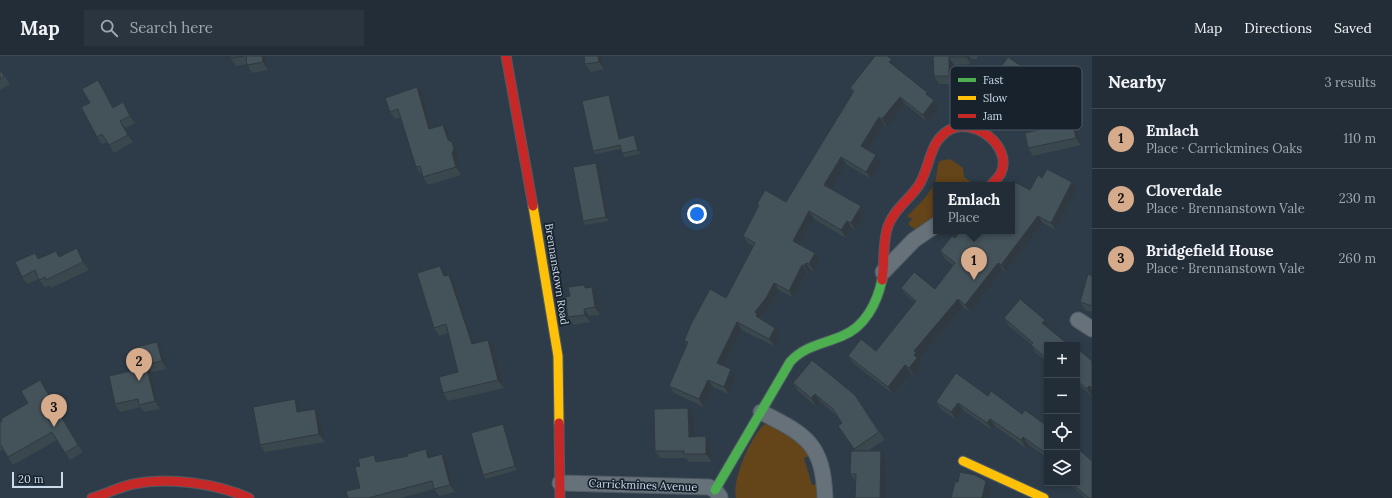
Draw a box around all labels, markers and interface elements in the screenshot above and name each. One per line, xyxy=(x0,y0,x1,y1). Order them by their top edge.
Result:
search box xyxy=(84,10,364,46)
text: Map xyxy=(20,16,60,40)
icon: search xyxy=(98,17,120,39)
text: Search here xyxy=(130,18,213,37)
text: Map xyxy=(1194,19,1222,37)
text: Directions xyxy=(1244,19,1312,37)
text: Saved xyxy=(1334,19,1372,37)
legend xyxy=(950,66,1082,130)
text: Nearby xyxy=(1108,71,1166,93)
text: Fast xyxy=(983,73,1004,87)
text: 3 results xyxy=(1324,74,1376,91)
text: Slow xyxy=(983,91,1008,105)
text: Jam xyxy=(982,109,1003,123)
text: Emlach xyxy=(1146,121,1199,140)
text: 1 xyxy=(1118,130,1124,147)
text: 110 m xyxy=(1343,130,1376,147)
text: Place · Carrickmines Oaks xyxy=(1146,140,1302,157)
text: Cloverdale xyxy=(1146,181,1222,200)
popup xyxy=(933,182,1015,234)
text: Emlach xyxy=(948,190,1000,209)
text: 2 xyxy=(1118,190,1124,207)
text: 230 m xyxy=(1339,190,1376,207)
text: Place · Brennanstown Vale xyxy=(1146,200,1305,217)
your location xyxy=(687,204,707,224)
text: Place xyxy=(948,209,980,226)
street label: Brennanstown Road xyxy=(542,222,572,326)
text: Bridgefield House xyxy=(1146,241,1274,260)
pin: 1 xyxy=(961,247,987,280)
text: 3 xyxy=(1117,250,1125,267)
text: 260 m xyxy=(1338,250,1376,267)
text: Place · Brennanstown Vale xyxy=(1146,260,1305,277)
map controls xyxy=(1044,342,1080,486)
button: + xyxy=(1044,342,1080,378)
pin: 2 xyxy=(126,348,152,381)
button: − xyxy=(1044,378,1080,414)
pin: 3 xyxy=(41,394,67,427)
button: locate xyxy=(1044,414,1080,450)
button: layers xyxy=(1044,450,1080,486)
scale bar xyxy=(12,470,63,489)
text: 20 m xyxy=(18,472,43,486)
street label: Carrickmines Avenue xyxy=(588,476,698,494)

